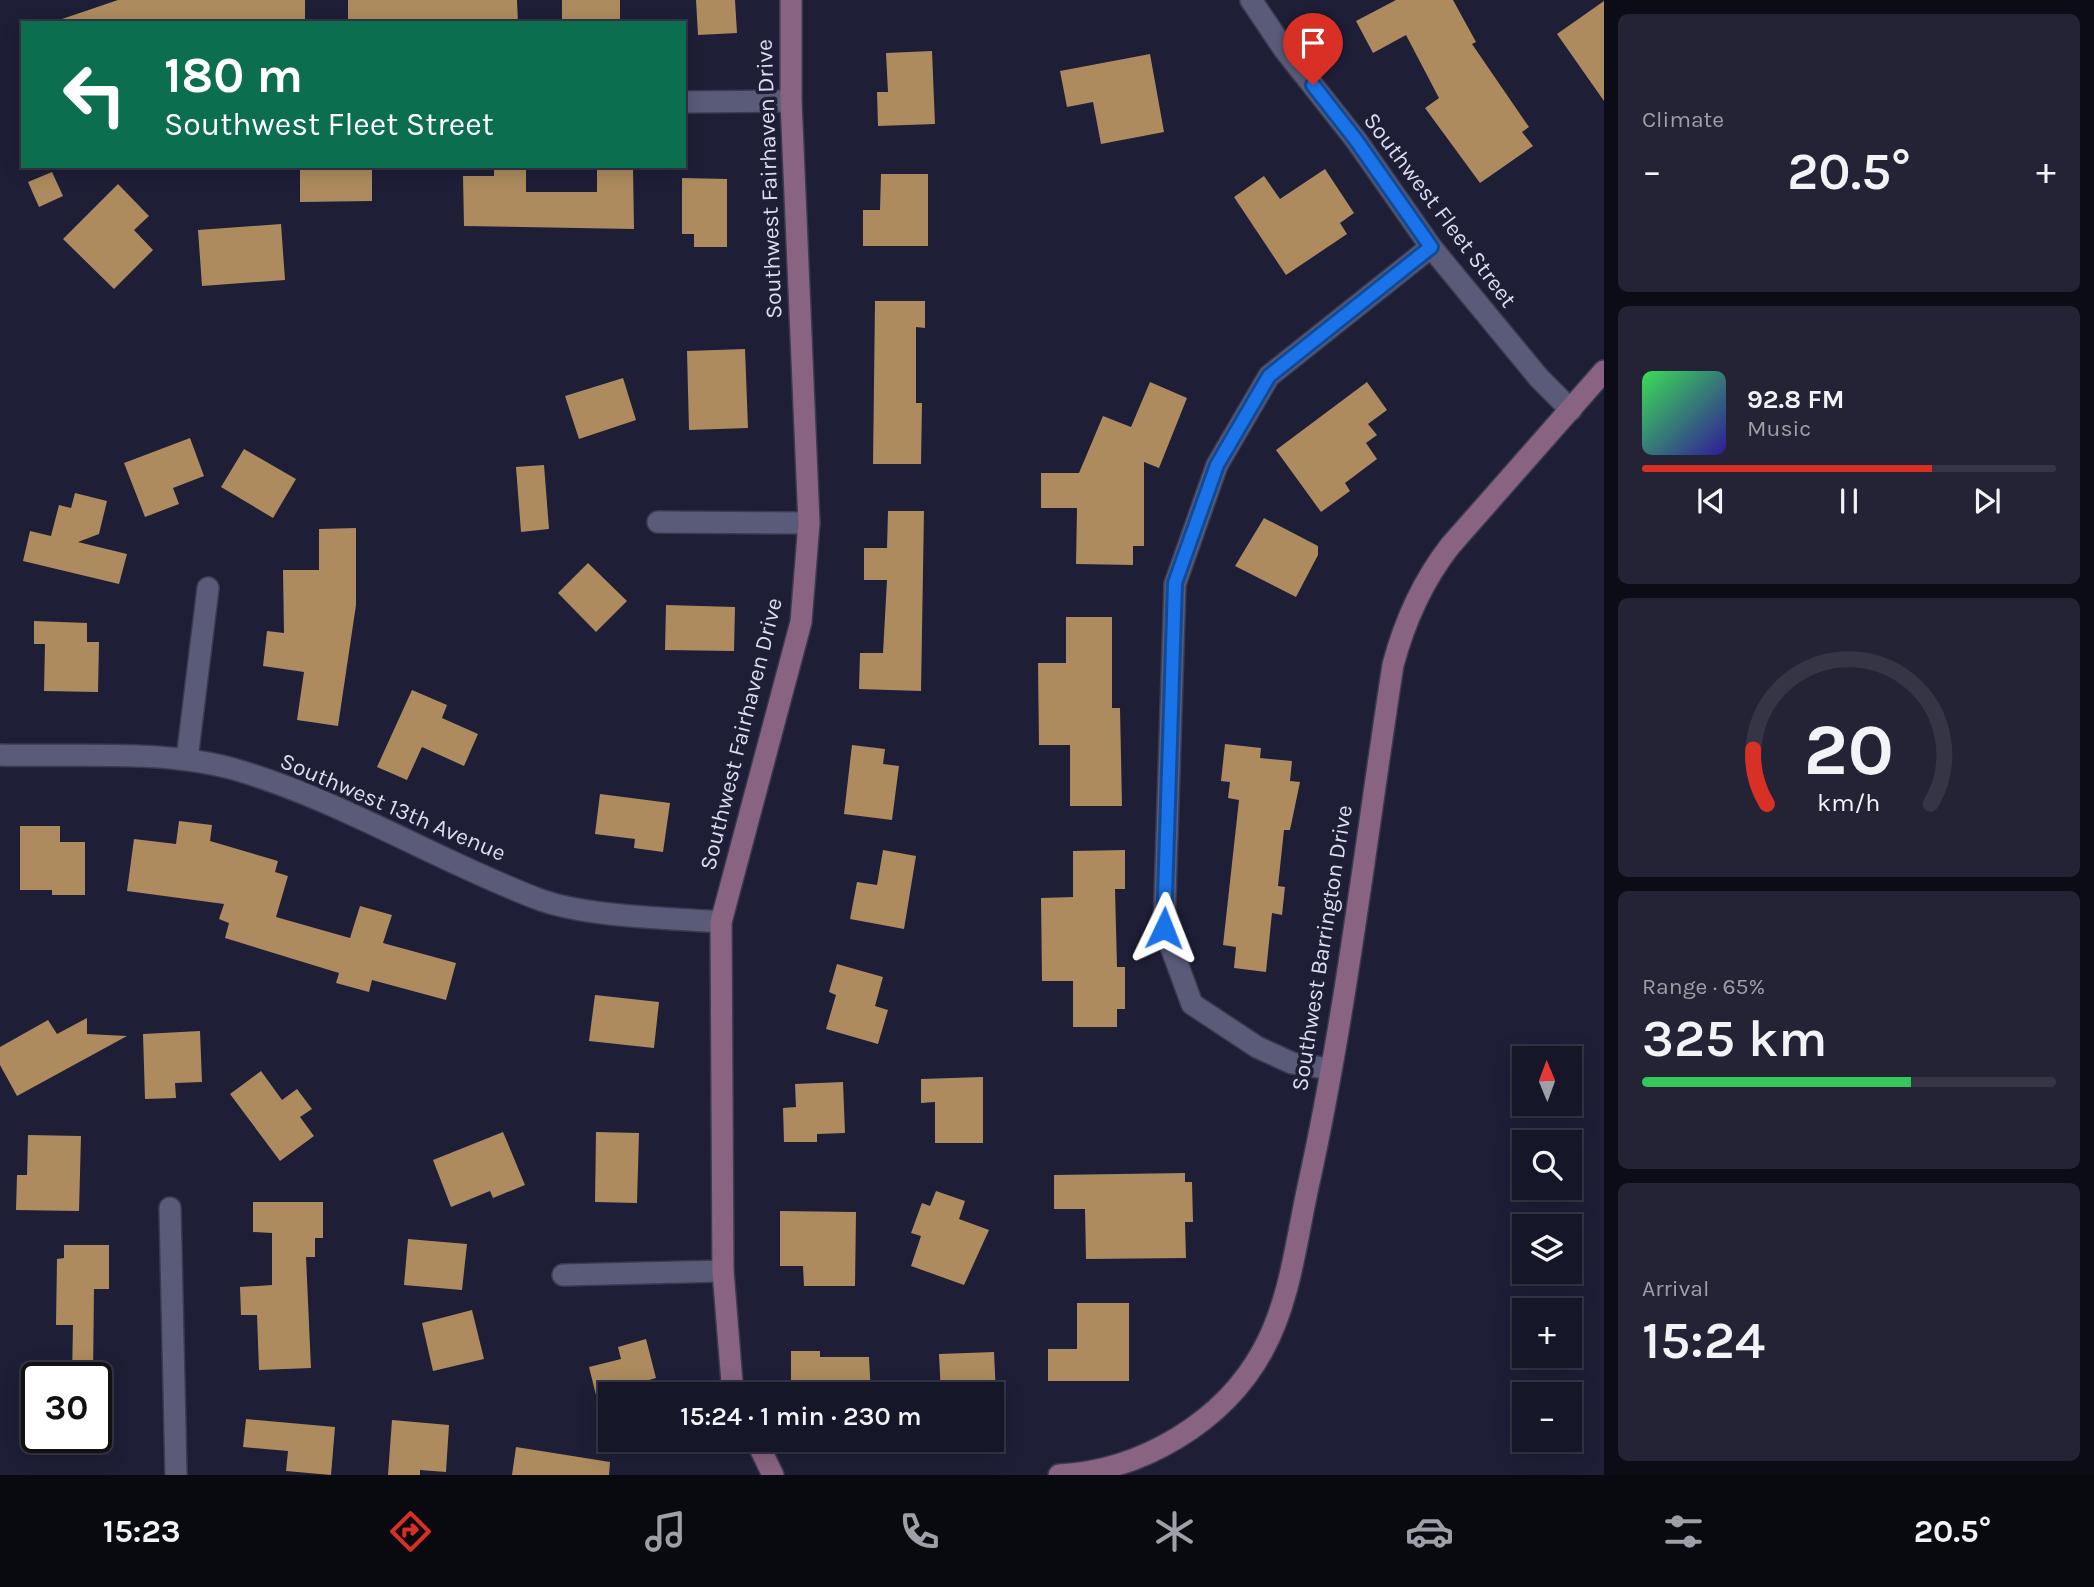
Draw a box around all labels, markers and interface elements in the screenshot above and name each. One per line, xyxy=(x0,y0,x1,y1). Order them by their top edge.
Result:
pin xyxy=(1283,13,1343,85)
icon: arrive xyxy=(1294,24,1332,62)
street label: Southwest Fairhaven Drive xyxy=(751,39,787,319)
text: 180 m xyxy=(164,47,303,104)
icon: left xyxy=(49,49,140,140)
text: Southwest Fleet Street xyxy=(164,106,494,143)
text: Climate xyxy=(1642,106,1724,133)
street label: Southwest Fleet Street xyxy=(1358,107,1522,313)
text: 20.5° xyxy=(1787,141,1911,202)
text: − xyxy=(1642,149,1662,194)
text: + xyxy=(2036,149,2056,194)
text: 92.8 FM xyxy=(1747,384,1845,415)
text: Music xyxy=(1747,415,1811,442)
icon: previous xyxy=(1692,482,1730,520)
icon: pause xyxy=(1830,482,1868,520)
icon: next xyxy=(1968,482,2006,520)
street label: Southwest Fairhaven Drive xyxy=(694,595,788,873)
text: 20 xyxy=(1804,707,1894,792)
street label: Southwest 13th Avenue xyxy=(276,747,510,867)
text: km/h xyxy=(1817,787,1881,816)
street label: Southwest Barrington Drive xyxy=(1286,803,1358,1093)
position arrow xyxy=(1127,891,1201,965)
text: Range · 65% xyxy=(1642,973,1765,1000)
text: 325 km xyxy=(1642,1008,1827,1069)
north arrow xyxy=(1512,1046,1582,1116)
map controls xyxy=(1512,1046,1582,1452)
button: search xyxy=(1512,1130,1582,1200)
button: layers xyxy=(1512,1214,1582,1284)
text: Arrival xyxy=(1642,1275,1709,1302)
button: + xyxy=(1512,1298,1582,1368)
text: 15:24 xyxy=(1642,1310,1765,1371)
speed limit sign: 30 xyxy=(21,1362,112,1453)
button: − xyxy=(1512,1382,1582,1452)
text: 15:24 · 1 min · 230 m xyxy=(680,1401,922,1432)
icon: directions xyxy=(386,1507,435,1556)
icon: music xyxy=(641,1507,690,1556)
icon: phone xyxy=(895,1507,944,1556)
icon: climate xyxy=(1150,1507,1199,1556)
icon: car xyxy=(1405,1507,1454,1556)
icon: filters xyxy=(1659,1507,1708,1556)
text: 15:23 xyxy=(103,1513,181,1550)
text: 20.5° xyxy=(1914,1513,1991,1550)

